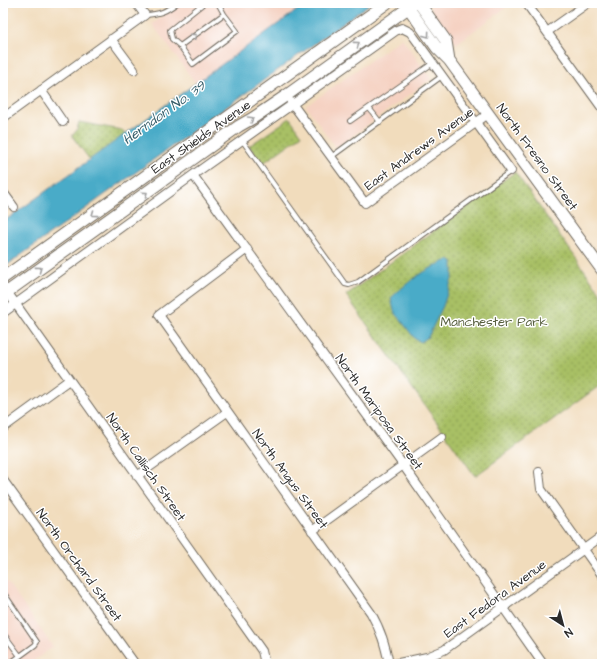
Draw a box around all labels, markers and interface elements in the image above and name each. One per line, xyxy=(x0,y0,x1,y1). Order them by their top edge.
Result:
one-way arrow xyxy=(423,31,430,38)
one-way arrow xyxy=(189,34,196,41)
one-way arrow xyxy=(353,42,360,49)
water label: Herndon No. 39 xyxy=(119,76,210,150)
street label: East Shields Avenue xyxy=(148,96,254,178)
street label: North Fresno Street xyxy=(492,100,582,215)
street label: East Andrews Avenue xyxy=(361,103,477,195)
one-way arrow xyxy=(247,116,254,124)
one-way arrow xyxy=(140,192,147,199)
one-way arrow xyxy=(91,209,98,216)
one-way arrow xyxy=(35,266,42,274)
park label: Manchester Park xyxy=(441,313,547,331)
street label: North Mariposa Street xyxy=(331,350,428,474)
street label: North Callisch Street xyxy=(102,409,190,525)
street label: North Angus Street xyxy=(247,425,333,534)
street label: North Orchard Street xyxy=(32,505,127,626)
street label: East Fedora Avenue xyxy=(440,556,550,642)
north arrow xyxy=(543,605,583,645)
text: N xyxy=(561,625,576,641)

